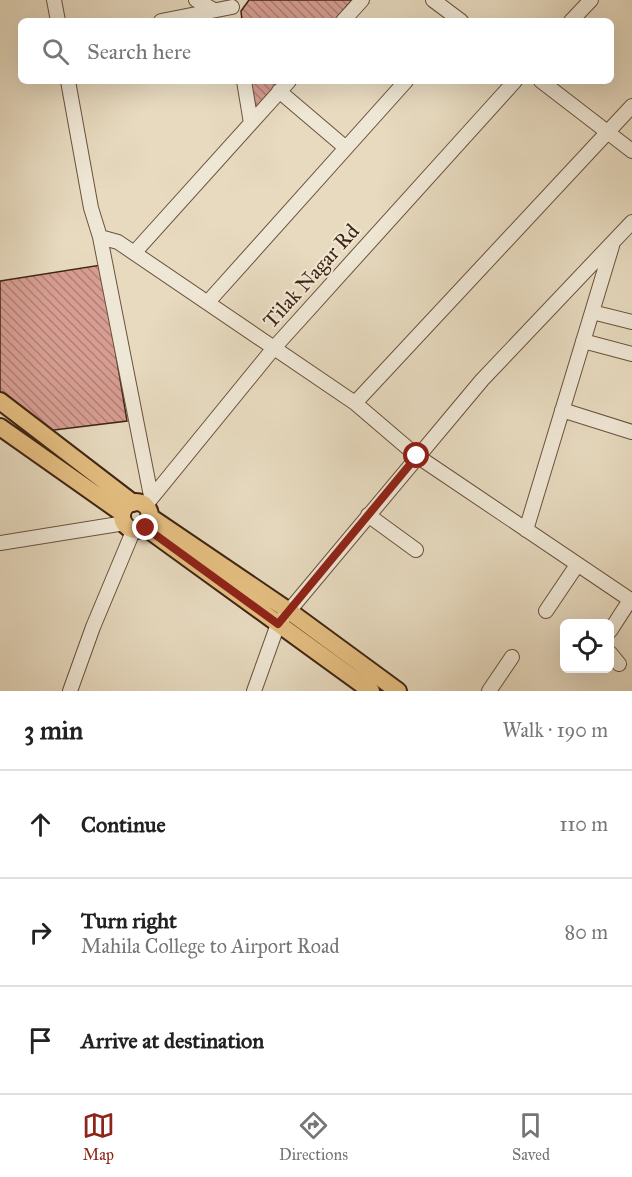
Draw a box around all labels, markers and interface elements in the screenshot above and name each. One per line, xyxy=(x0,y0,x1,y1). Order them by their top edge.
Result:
search box xyxy=(18,18,614,84)
icon: search xyxy=(39,35,72,68)
text: Search here xyxy=(87,38,191,65)
street label: Tilak Nagar Rd xyxy=(257,218,365,334)
route start xyxy=(403,442,429,468)
route end xyxy=(132,514,158,540)
map controls xyxy=(560,619,614,673)
button: locate xyxy=(560,619,614,673)
text: 3 min xyxy=(24,714,83,746)
text: Walk · 190 m xyxy=(503,718,608,742)
icon: ahead xyxy=(24,808,57,841)
text: Continue xyxy=(81,811,166,838)
text: 110 m xyxy=(560,812,608,836)
text: Turn right xyxy=(81,907,177,934)
icon: right xyxy=(24,916,57,949)
text: 80 m xyxy=(565,920,608,944)
text: Mahila College to Airport Road xyxy=(81,934,339,958)
icon: arrive xyxy=(24,1024,57,1057)
text: Arrive at destination xyxy=(81,1027,264,1054)
tab: Map xyxy=(82,1109,115,1164)
tab: Directions xyxy=(279,1109,348,1164)
tab: Saved xyxy=(512,1109,550,1164)

